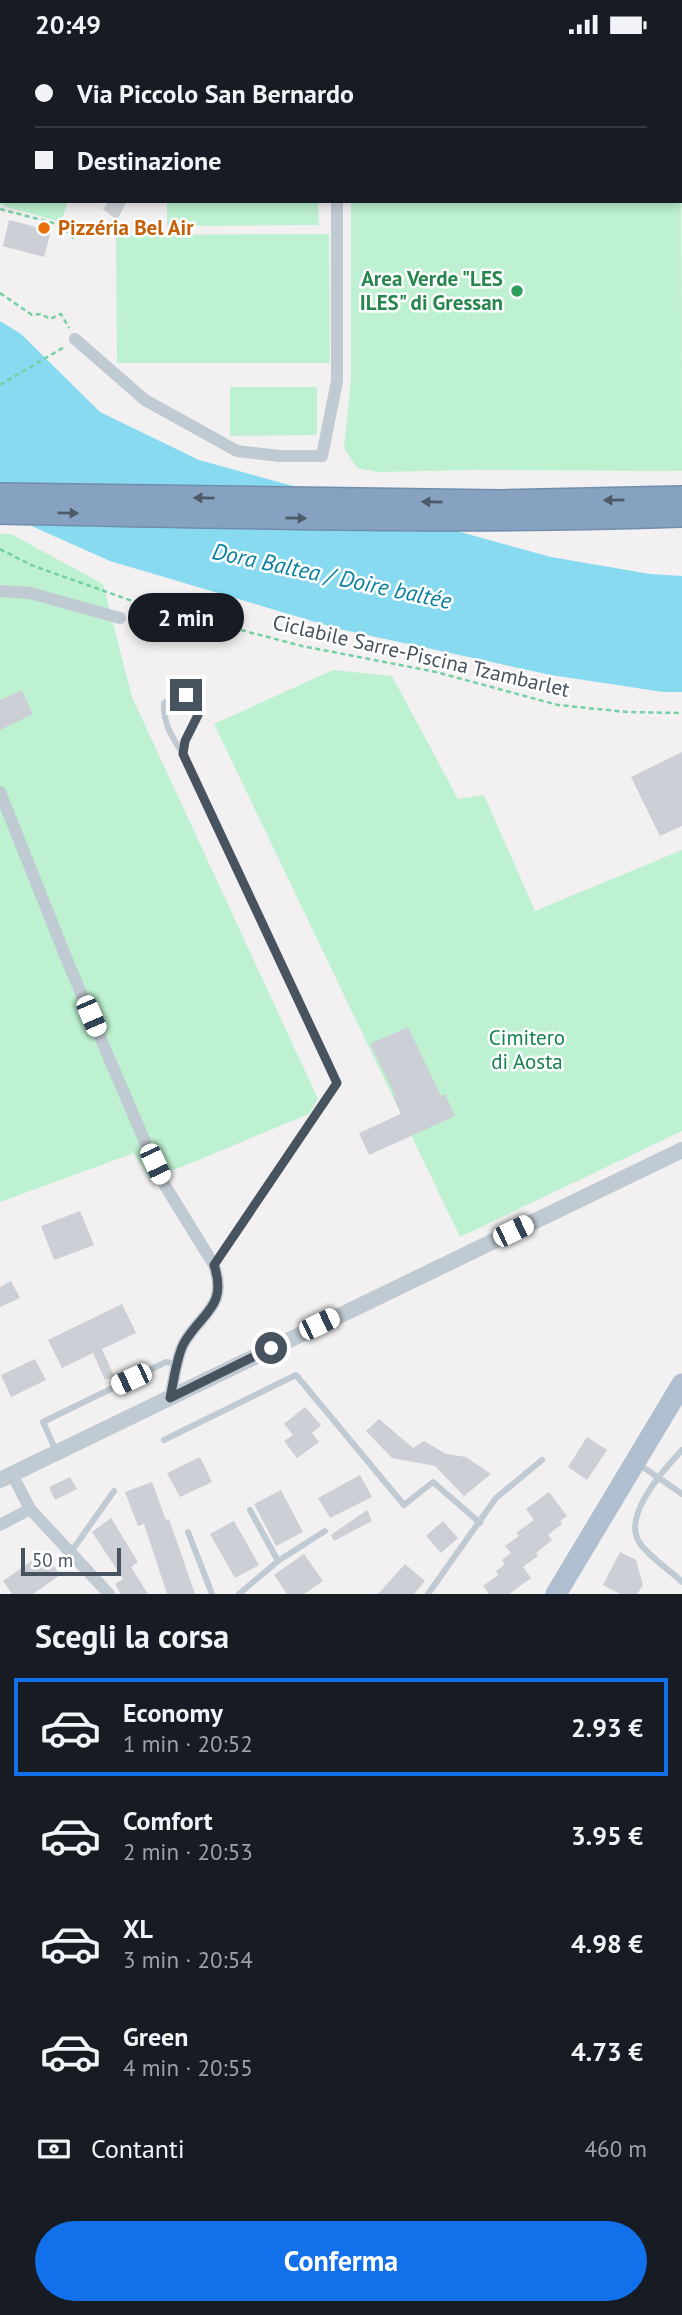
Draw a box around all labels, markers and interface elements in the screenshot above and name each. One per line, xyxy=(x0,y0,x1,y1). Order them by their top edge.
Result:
text: 20:49 xyxy=(35,8,101,41)
text: Via Piccolo San Bernardo xyxy=(77,77,354,110)
text: Destinazione xyxy=(77,144,221,177)
place label: Pizzéria Bel Air xyxy=(58,214,194,241)
marker: Pizzéria Bel Air xyxy=(36,220,52,236)
place label: Area Verde "LES ILES" di Gressan xyxy=(360,265,503,316)
marker: Area Verde "LES ILES" di Gressan xyxy=(509,283,525,299)
one-way arrow xyxy=(193,492,215,504)
one-way arrow xyxy=(603,494,625,505)
one-way arrow xyxy=(420,496,442,507)
one-way arrow xyxy=(57,508,79,519)
one-way arrow xyxy=(285,512,307,523)
water label: Dora Baltea / Doire baltée xyxy=(210,536,455,615)
callout: 2 min xyxy=(128,593,244,643)
text: 2 min xyxy=(158,603,214,632)
street label: Ciclabile Sarre-Piscina Tzambarlet xyxy=(270,608,572,703)
route end xyxy=(170,679,202,711)
car xyxy=(74,993,109,1039)
park label: Cimitero di Aosta xyxy=(489,1024,565,1075)
car xyxy=(137,1141,174,1187)
car xyxy=(490,1212,537,1250)
car xyxy=(296,1305,343,1343)
route start xyxy=(255,1332,287,1364)
car xyxy=(108,1361,155,1397)
scale bar xyxy=(21,1545,121,1577)
text: 50 m xyxy=(32,1548,73,1572)
text: Scegli la corsa xyxy=(35,1615,229,1657)
icon: car xyxy=(39,1696,102,1759)
text: Economy xyxy=(123,1696,223,1729)
text: 2.93 € xyxy=(571,1711,643,1744)
text: 1 min · 20:52 xyxy=(123,1729,253,1758)
icon: car xyxy=(39,1804,102,1867)
text: Comfort xyxy=(123,1804,213,1837)
text: 3.95 € xyxy=(571,1819,643,1852)
text: 2 min · 20:53 xyxy=(123,1837,253,1866)
icon: car xyxy=(39,1912,102,1975)
text: XL xyxy=(123,1912,153,1945)
text: 4.98 € xyxy=(571,1927,643,1960)
text: 3 min · 20:54 xyxy=(123,1945,253,1974)
icon: car xyxy=(39,2020,102,2083)
text: Green xyxy=(123,2020,188,2053)
text: 4.73 € xyxy=(571,2035,643,2068)
text: 4 min · 20:55 xyxy=(123,2053,253,2082)
icon: cash xyxy=(35,2130,73,2168)
text: Contanti xyxy=(91,2132,185,2165)
text: 460 m xyxy=(585,2134,647,2163)
button: Conferma xyxy=(35,2221,647,2301)

